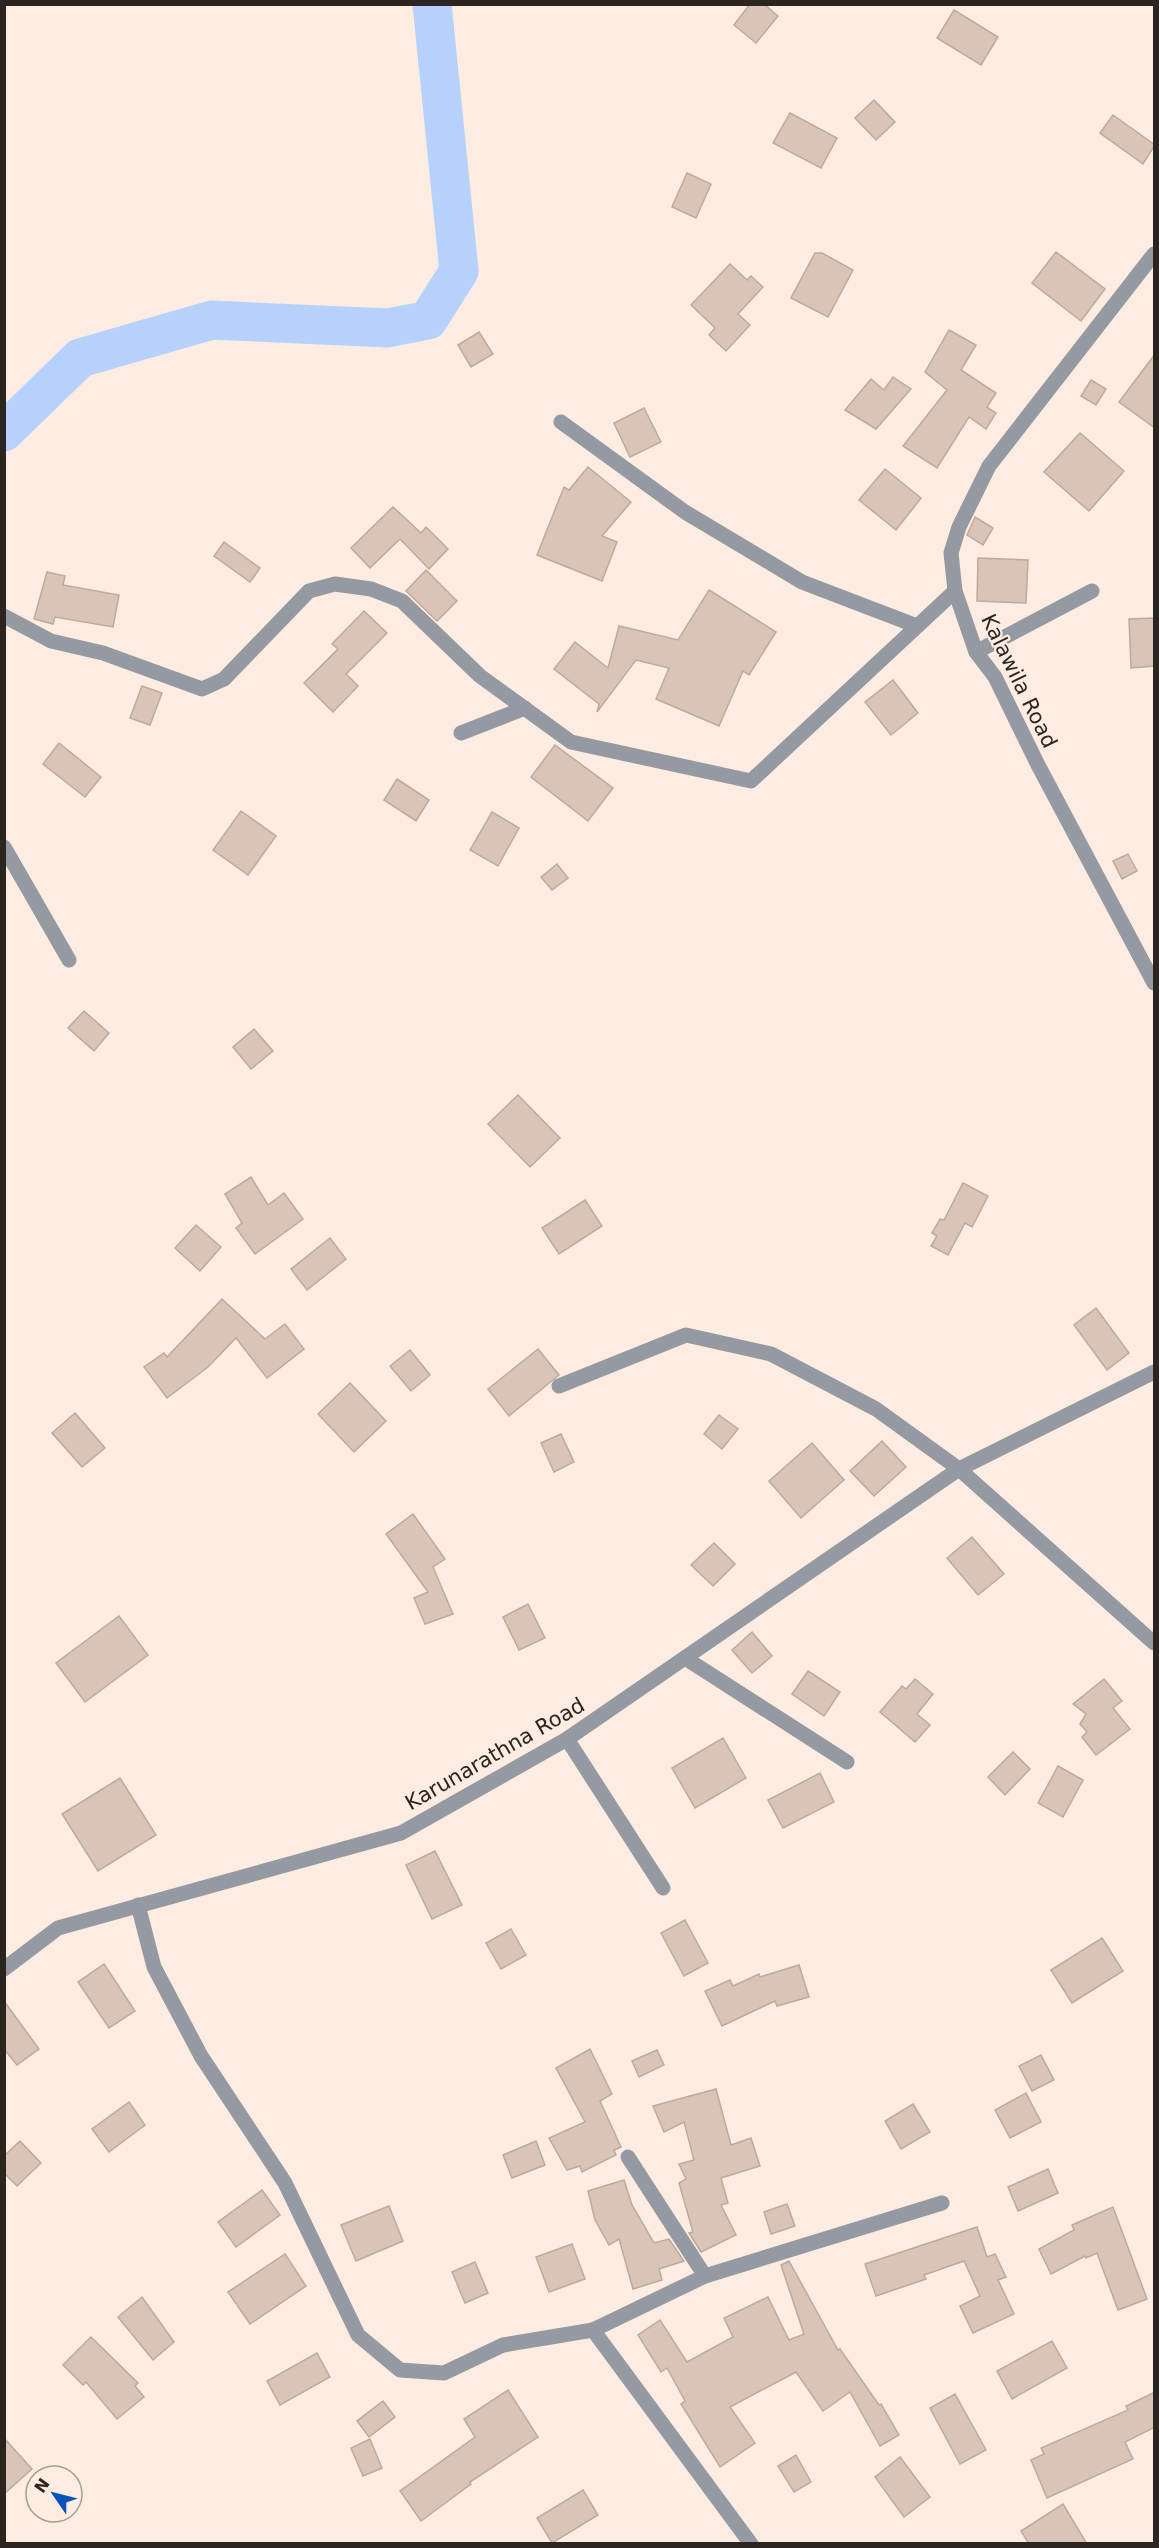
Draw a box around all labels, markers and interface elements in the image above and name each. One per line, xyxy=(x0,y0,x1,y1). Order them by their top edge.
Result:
street label: Kalawila Road xyxy=(976,610,1062,752)
street label: Karunarathna Road xyxy=(401,1693,589,1815)
north arrow xyxy=(24,2464,84,2524)
text: N xyxy=(31,2475,54,2497)

